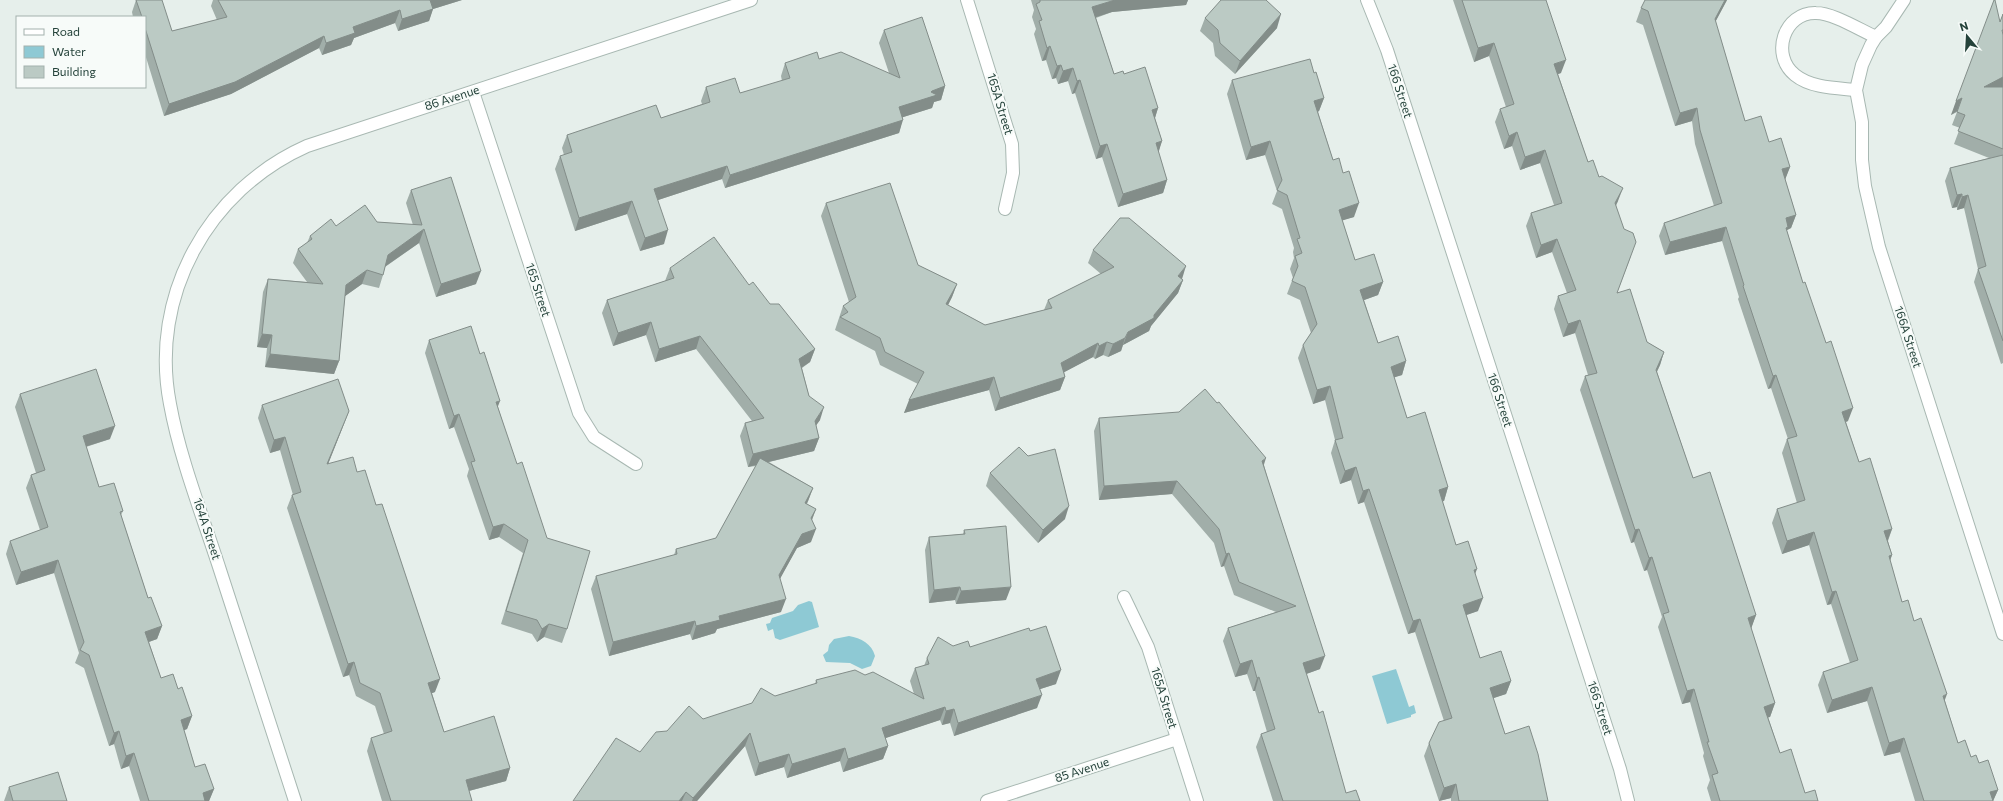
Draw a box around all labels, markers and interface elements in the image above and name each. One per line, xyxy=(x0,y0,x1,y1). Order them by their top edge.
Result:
legend xyxy=(16,16,146,88)
north arrow xyxy=(1947,16,1987,56)
text: N xyxy=(1958,19,1970,33)
text: Road xyxy=(52,24,80,38)
text: Water xyxy=(52,44,86,58)
street label: 166 Street xyxy=(1386,62,1416,120)
text: Building xyxy=(52,64,96,78)
street label: 165A Street xyxy=(985,71,1017,136)
street label: 86 Avenue xyxy=(422,82,481,112)
street label: 165 Street xyxy=(524,261,554,318)
street label: 166A Street xyxy=(1892,304,1926,369)
street label: 166 Street xyxy=(1486,371,1516,429)
street label: 164A Street xyxy=(191,496,225,561)
street label: 165A Street xyxy=(1149,665,1181,730)
street label: 166 Street xyxy=(1586,679,1616,737)
street label: 85 Avenue xyxy=(1053,754,1111,784)

